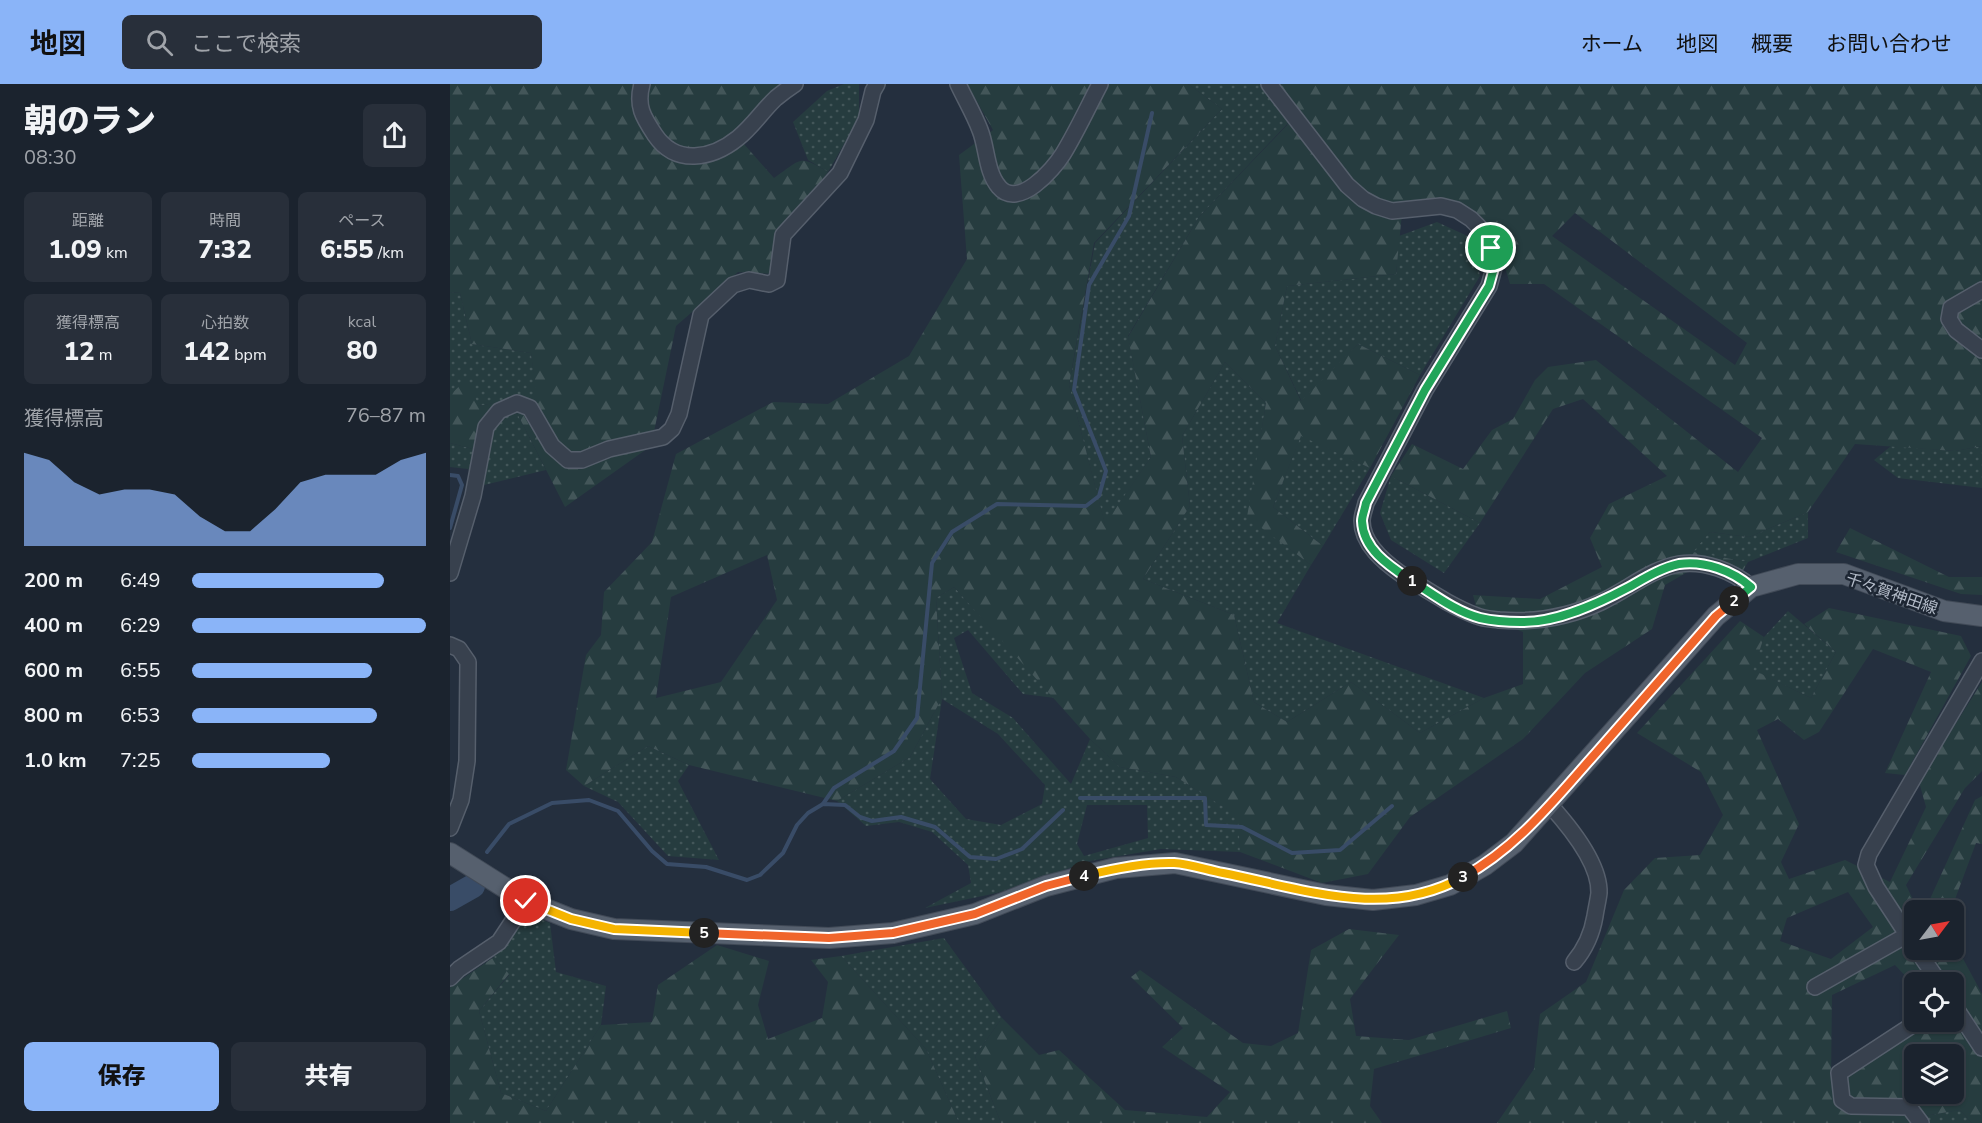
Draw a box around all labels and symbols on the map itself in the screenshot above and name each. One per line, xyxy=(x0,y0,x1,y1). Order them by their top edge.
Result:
pin xyxy=(1465,222,1516,273)
pin: 1 xyxy=(1397,566,1427,596)
street label: 千々賀神田線 xyxy=(1843,568,1941,620)
pin: 2 xyxy=(1719,586,1749,616)
pin: 4 xyxy=(1069,861,1099,891)
pin: 3 xyxy=(1448,862,1478,892)
pin xyxy=(500,875,551,926)
north arrow xyxy=(1904,900,1964,960)
pin: 5 xyxy=(689,918,719,948)

